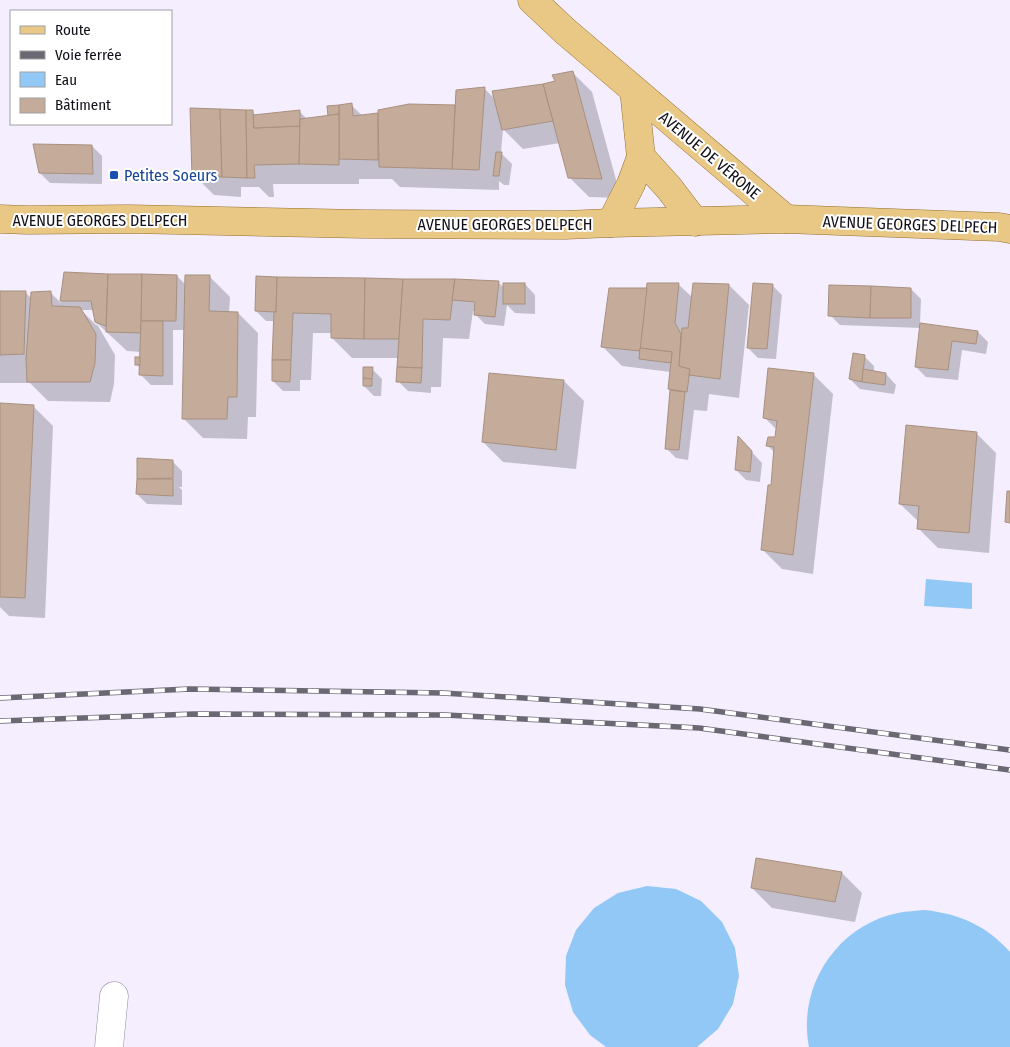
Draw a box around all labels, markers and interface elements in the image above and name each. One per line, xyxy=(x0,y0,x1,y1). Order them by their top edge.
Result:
legend xyxy=(10,10,172,125)
text: Route xyxy=(55,21,91,39)
text: Voie ferrée xyxy=(55,46,122,64)
text: Eau xyxy=(55,71,77,89)
text: Bâtiment xyxy=(55,96,111,114)
street label: AVENUE DE VÉRONE xyxy=(655,108,764,203)
place label: Petites Soeurs xyxy=(124,166,218,185)
marker: Petites Soeurs xyxy=(108,169,120,181)
street label: AVENUE GEORGES DELPECH xyxy=(13,211,187,230)
street label: AVENUE GEORGES DELPECH xyxy=(822,212,998,237)
street label: AVENUE GEORGES DELPECH xyxy=(418,215,592,234)

